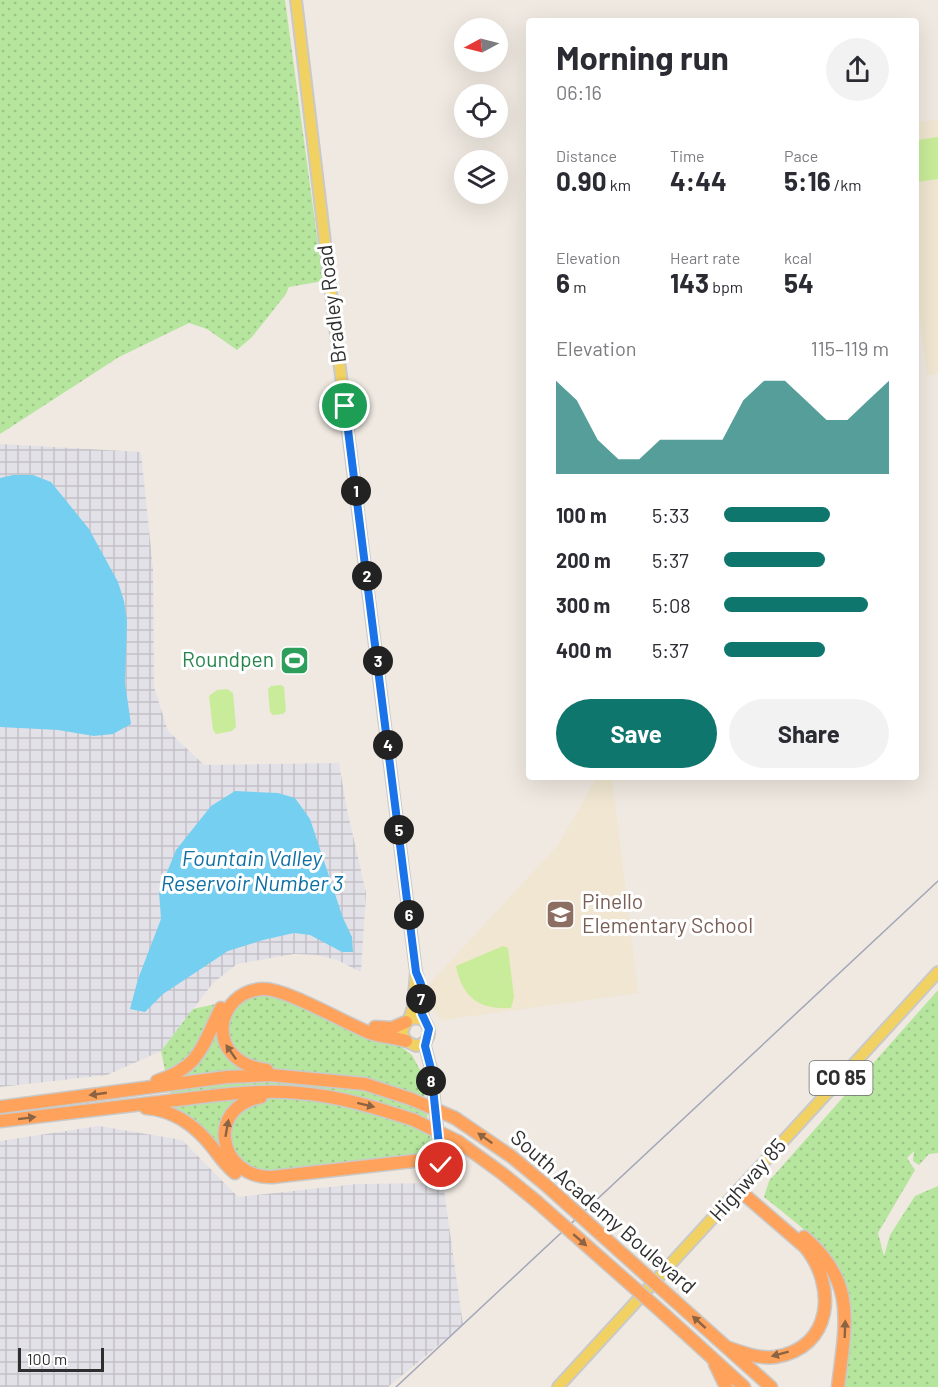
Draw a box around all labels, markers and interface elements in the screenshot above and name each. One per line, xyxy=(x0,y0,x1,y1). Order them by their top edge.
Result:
north arrow xyxy=(454,18,508,72)
map controls xyxy=(454,18,508,204)
text: Morning run xyxy=(556,37,729,77)
button: share xyxy=(826,38,889,101)
text: 06:16 xyxy=(556,80,602,104)
button: locate xyxy=(454,84,508,138)
text: Distance xyxy=(556,146,617,165)
text: Time xyxy=(670,146,705,165)
text: Pace xyxy=(784,146,818,165)
button: layers xyxy=(454,150,508,204)
text: 0.90 xyxy=(556,165,606,196)
text: 4:44 xyxy=(670,165,727,196)
text: 5:16 xyxy=(784,165,831,196)
text: km xyxy=(606,175,631,194)
text: /km xyxy=(831,175,862,194)
street label: Bradley Road xyxy=(311,244,350,365)
text: Elevation xyxy=(556,248,620,267)
text: Heart rate xyxy=(670,248,740,267)
text: kcal xyxy=(784,248,812,267)
text: 6 xyxy=(556,267,570,298)
text: 143 xyxy=(670,267,709,298)
text: 54 xyxy=(784,267,814,298)
text: m xyxy=(570,277,586,296)
text: bpm xyxy=(709,277,743,296)
text: Elevation xyxy=(556,336,637,360)
text: 115–119 m xyxy=(811,336,889,360)
pin xyxy=(319,380,370,431)
icon: arrive xyxy=(328,389,361,422)
pin: 1 xyxy=(341,476,371,506)
text: 1 xyxy=(353,481,359,500)
text: 100 m xyxy=(556,503,607,527)
text: 5:33 xyxy=(652,503,690,527)
text: 200 m xyxy=(556,548,611,572)
text: 5:37 xyxy=(652,548,689,572)
pin: 2 xyxy=(352,561,382,591)
text: 2 xyxy=(363,566,371,585)
text: 300 m xyxy=(556,593,610,617)
text: 5:08 xyxy=(652,593,691,617)
text: 400 m xyxy=(556,638,612,662)
text: 5:37 xyxy=(652,638,689,662)
sports icon: Roundpen xyxy=(279,644,311,676)
place label: Roundpen xyxy=(182,646,274,671)
pin: 3 xyxy=(363,646,393,676)
text: 3 xyxy=(374,651,382,670)
button: Save xyxy=(556,699,717,768)
button: Share xyxy=(729,699,889,768)
pin: 4 xyxy=(373,730,403,760)
text: 4 xyxy=(383,735,393,754)
pin: 5 xyxy=(384,815,414,845)
text: 5 xyxy=(395,820,403,839)
water label: Fountain Valley Reservoir Number 3 xyxy=(161,844,343,895)
place label: Pinello Elementary School xyxy=(582,888,753,937)
school or university icon: Pinello Elementary School xyxy=(545,898,577,930)
pin: 6 xyxy=(394,900,424,930)
text: 6 xyxy=(405,905,413,924)
pin: 7 xyxy=(406,984,436,1014)
text: 7 xyxy=(417,989,425,1008)
one-way arrow xyxy=(225,1044,237,1060)
road number: CO 85 xyxy=(810,1061,872,1095)
pin: 8 xyxy=(416,1066,446,1096)
text: 8 xyxy=(427,1071,435,1090)
one-way arrow xyxy=(89,1090,108,1099)
one-way arrow xyxy=(357,1101,375,1110)
one-way arrow xyxy=(17,1113,36,1123)
one-way arrow xyxy=(222,1118,231,1137)
street label: South Academy Boulevard xyxy=(506,1124,702,1298)
one-way arrow xyxy=(478,1132,494,1144)
street label: Highway 85 xyxy=(703,1133,790,1225)
pin xyxy=(415,1139,466,1190)
icon: check xyxy=(424,1148,457,1181)
one-way arrow xyxy=(572,1233,587,1247)
one-way arrow xyxy=(692,1316,707,1329)
one-way arrow xyxy=(840,1319,849,1338)
scale bar xyxy=(18,1345,104,1372)
text: 100 m xyxy=(27,1349,67,1368)
one-way arrow xyxy=(771,1350,789,1360)

